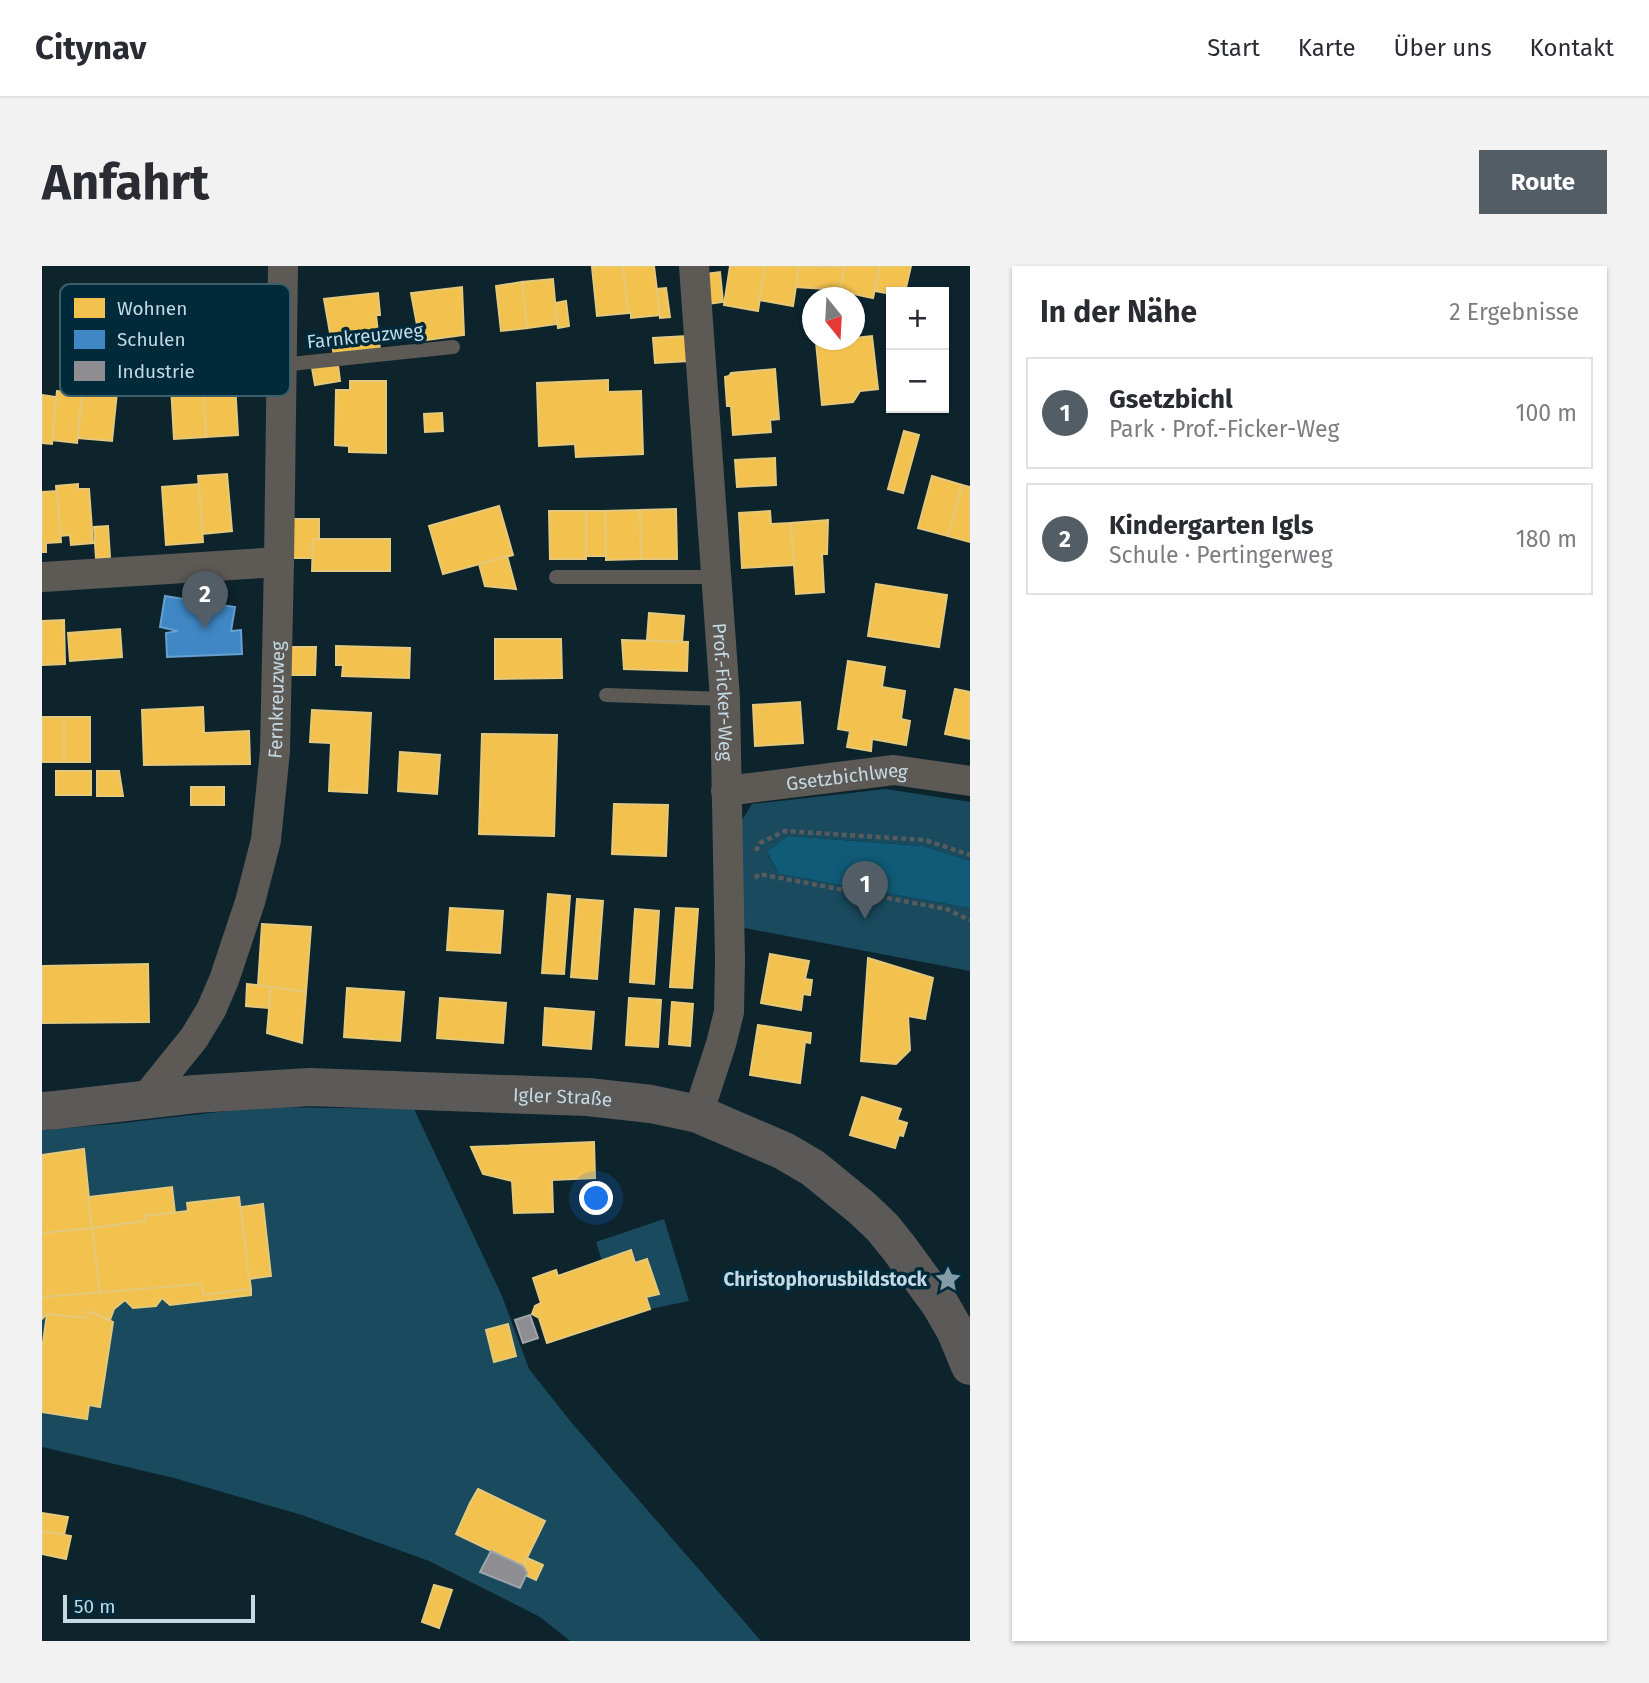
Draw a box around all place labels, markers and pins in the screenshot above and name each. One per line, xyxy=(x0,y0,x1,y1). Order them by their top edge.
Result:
pin: 2 xyxy=(182,571,228,629)
pin: 1 xyxy=(842,861,888,919)
place icon: Christophorusbildstock xyxy=(933,1264,963,1294)
place label: Christophorusbildstock xyxy=(723,1268,928,1291)

